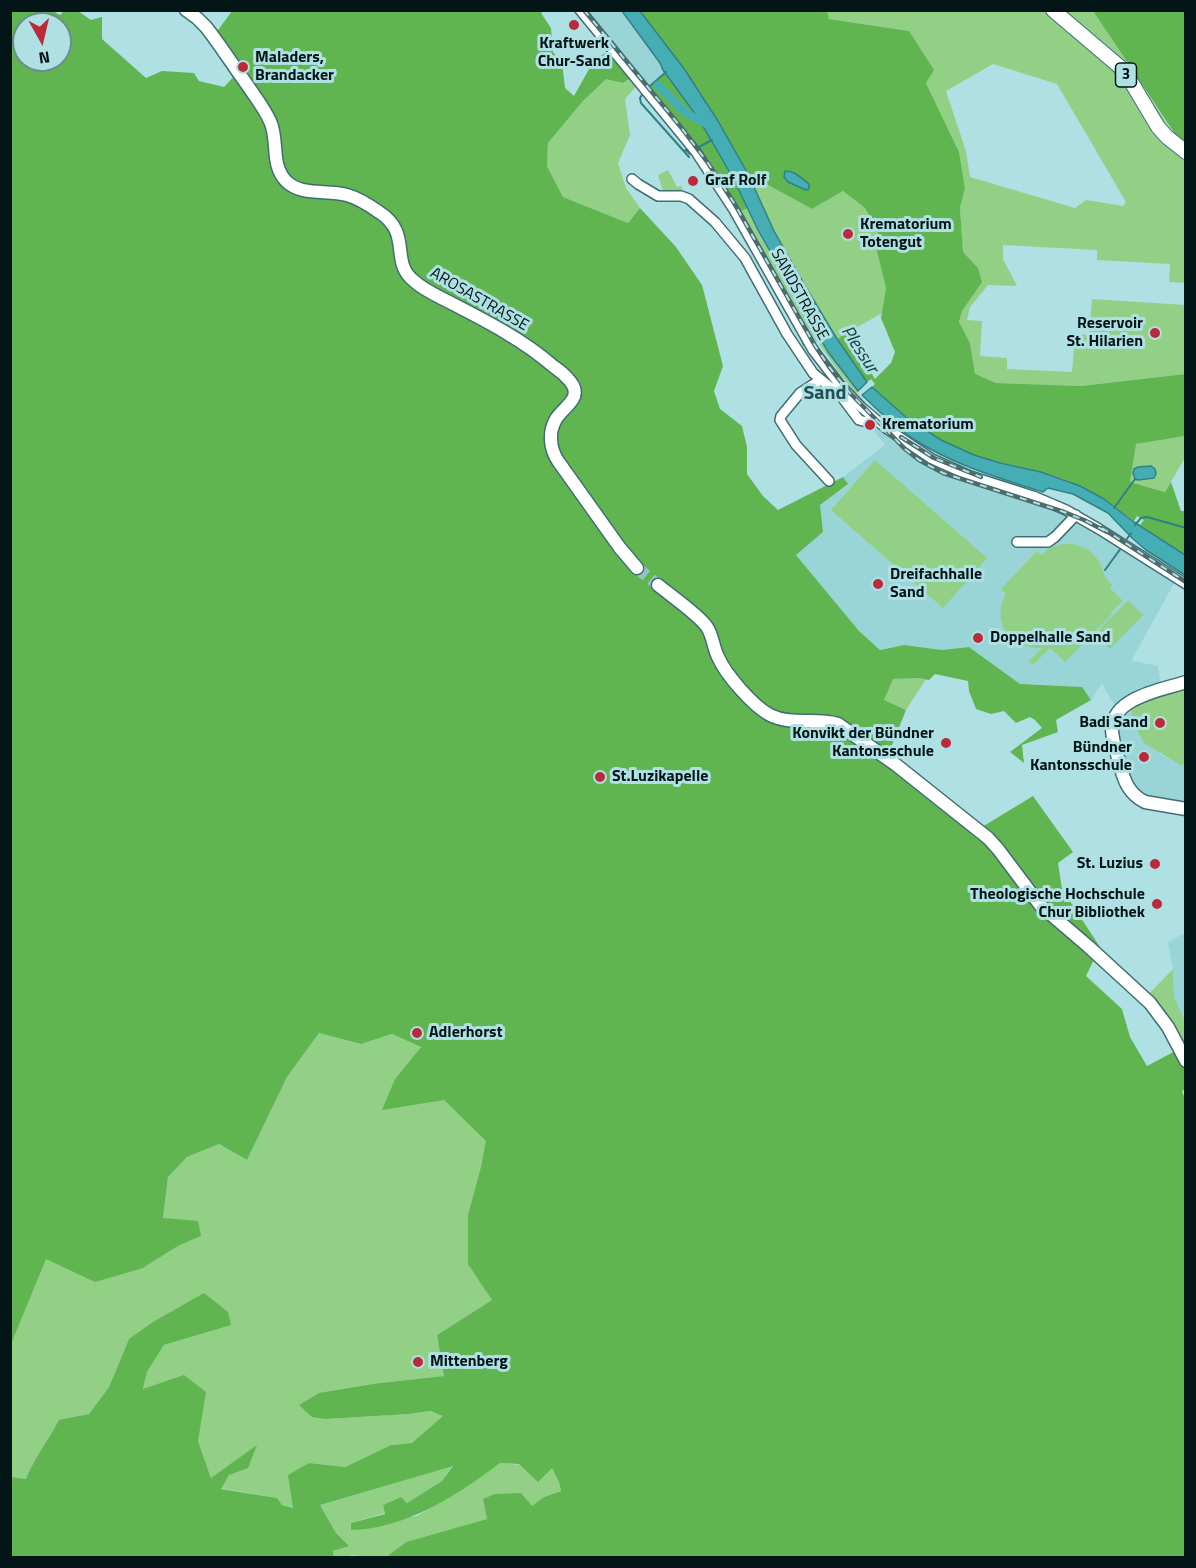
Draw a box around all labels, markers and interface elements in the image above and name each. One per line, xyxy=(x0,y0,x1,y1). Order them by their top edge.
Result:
north arrow xyxy=(12,12,72,72)
marker: Kraftwerk Chur-Sand xyxy=(567,18,581,32)
place label: Kraftwerk Chur-Sand xyxy=(538,34,610,72)
text: N xyxy=(37,45,51,70)
place label: Maladers, Brandacker xyxy=(255,48,334,86)
marker: Maladers, Brandacker xyxy=(236,60,250,74)
road number: 3 xyxy=(1116,63,1136,87)
place label: Graf Rolf xyxy=(705,171,766,191)
marker: Graf Rolf xyxy=(686,174,700,188)
place label: Krematorium Totengut xyxy=(860,215,952,253)
marker: Krematorium Totengut xyxy=(841,227,855,241)
street label: SANDSTRASSE xyxy=(766,246,832,344)
street label: AROSASTRASSE xyxy=(426,264,532,336)
place label: Reservoir St. Hilarien xyxy=(1066,314,1143,352)
water label: Plessur xyxy=(836,322,882,378)
marker: Reservoir St. Hilarien xyxy=(1148,326,1162,340)
district label: Sand xyxy=(803,382,847,406)
place label: Krematorium xyxy=(882,415,974,435)
marker: Krematorium xyxy=(863,418,877,432)
place label: Dreifachhalle Sand xyxy=(890,565,982,603)
marker: Dreifachhalle Sand xyxy=(871,577,885,591)
place label: Doppelhalle Sand xyxy=(990,628,1110,648)
marker: Doppelhalle Sand xyxy=(971,631,985,645)
place label: Badi Sand xyxy=(1079,713,1148,733)
marker: Badi Sand xyxy=(1153,716,1167,730)
place label: Konvikt der Bündner Kantonsschule xyxy=(792,724,934,762)
marker: Konvikt der Bündner Kantonsschule xyxy=(939,736,953,750)
place label: Bündner Kantonsschule xyxy=(1030,738,1132,776)
marker: Bündner Kantonsschule xyxy=(1137,750,1151,764)
place label: St.Luzikapelle xyxy=(612,767,708,787)
marker: St.Luzikapelle xyxy=(593,770,607,784)
place label: St. Luzius xyxy=(1077,854,1143,874)
marker: St. Luzius xyxy=(1148,857,1162,871)
place label: Theologische Hochschule Chur Bibliothek xyxy=(970,885,1145,923)
marker: Theologische Hochschule Chur Bibliothek xyxy=(1150,897,1164,911)
place label: Adlerhorst xyxy=(429,1023,502,1043)
marker: Adlerhorst xyxy=(410,1026,424,1040)
place label: Mittenberg xyxy=(430,1352,508,1372)
marker: Mittenberg xyxy=(411,1355,425,1369)

